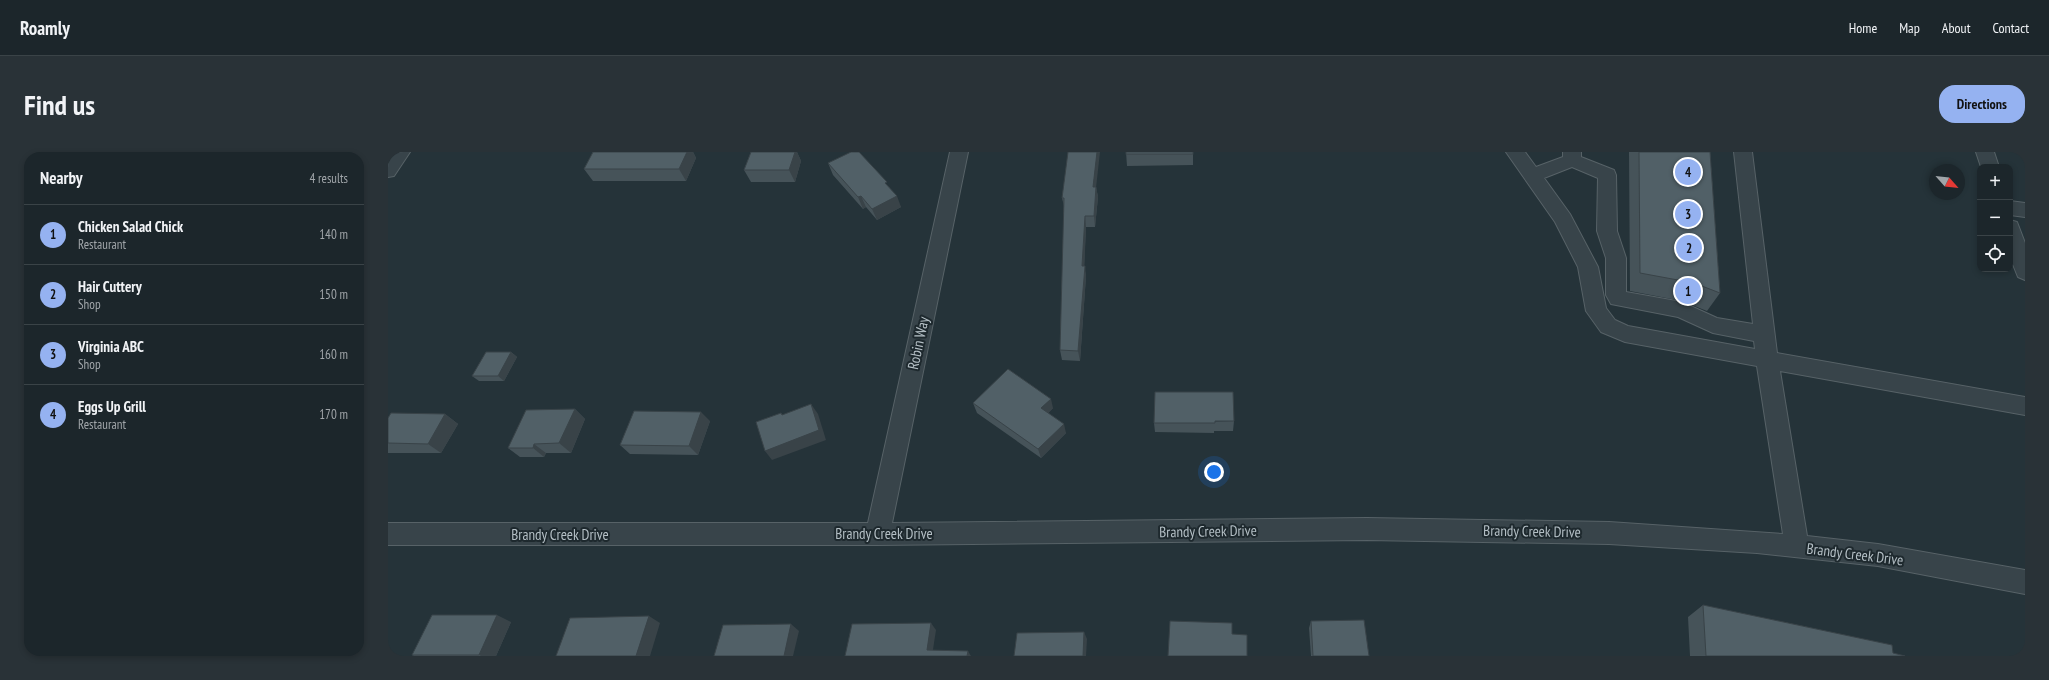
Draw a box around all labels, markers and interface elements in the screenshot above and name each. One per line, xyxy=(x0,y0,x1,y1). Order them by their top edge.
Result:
text: Roamly xyxy=(20,16,70,40)
text: Home xyxy=(1849,19,1877,37)
text: Map xyxy=(1899,19,1920,37)
text: About xyxy=(1942,19,1971,37)
text: Contact xyxy=(1993,19,2029,37)
button: Directions xyxy=(1939,85,2025,123)
text: Find us xyxy=(24,86,95,123)
pin: 4 xyxy=(1675,157,1701,187)
north arrow xyxy=(1929,164,1965,200)
map controls xyxy=(1977,164,2013,272)
button: + xyxy=(1977,164,2013,200)
text: Nearby xyxy=(40,167,83,189)
text: 4 results xyxy=(309,170,348,187)
pin: 3 xyxy=(1675,199,1701,229)
button: − xyxy=(1977,200,2013,236)
text: Chicken Salad Chick xyxy=(78,217,183,236)
text: 1 xyxy=(50,226,56,243)
text: 140 m xyxy=(319,226,348,243)
pin: 2 xyxy=(1676,233,1702,263)
text: Restaurant xyxy=(78,236,126,253)
button: locate xyxy=(1977,236,2013,272)
pin: 1 xyxy=(1675,276,1701,306)
text: Hair Cuttery xyxy=(78,277,142,296)
text: 2 xyxy=(50,286,56,303)
text: 150 m xyxy=(319,286,348,303)
text: Shop xyxy=(78,296,101,313)
street label: Robin Way xyxy=(903,314,933,371)
text: Virginia ABC xyxy=(78,337,144,356)
text: 3 xyxy=(50,346,56,363)
text: 160 m xyxy=(319,346,348,363)
text: Shop xyxy=(78,356,101,373)
text: Eggs Up Grill xyxy=(78,397,146,416)
text: 4 xyxy=(50,406,56,423)
text: 170 m xyxy=(319,406,348,423)
text: Restaurant xyxy=(78,416,126,433)
your location xyxy=(1204,462,1224,482)
street label: Brandy Creek Drive xyxy=(1159,521,1257,541)
street label: Brandy Creek Drive xyxy=(1483,521,1581,541)
street label: Brandy Creek Drive xyxy=(835,524,933,543)
street label: Brandy Creek Drive xyxy=(511,525,609,544)
street label: Brandy Creek Drive xyxy=(1805,539,1905,569)

